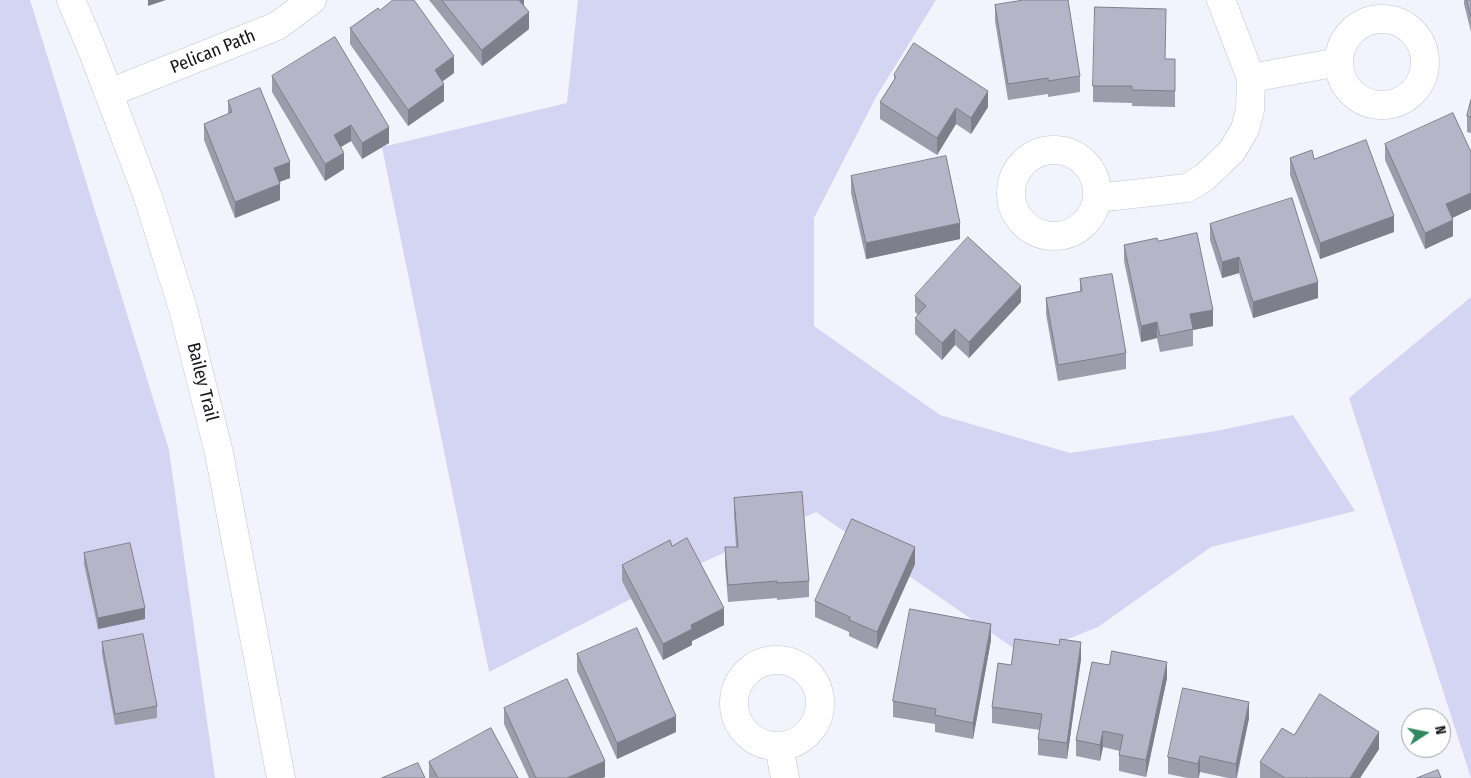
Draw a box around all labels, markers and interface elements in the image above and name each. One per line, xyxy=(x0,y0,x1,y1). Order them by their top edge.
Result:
street label: Pelican Path xyxy=(167,25,259,79)
street label: Bailey Trail xyxy=(182,340,222,424)
north arrow xyxy=(1401,708,1451,758)
text: N xyxy=(1431,724,1449,736)

